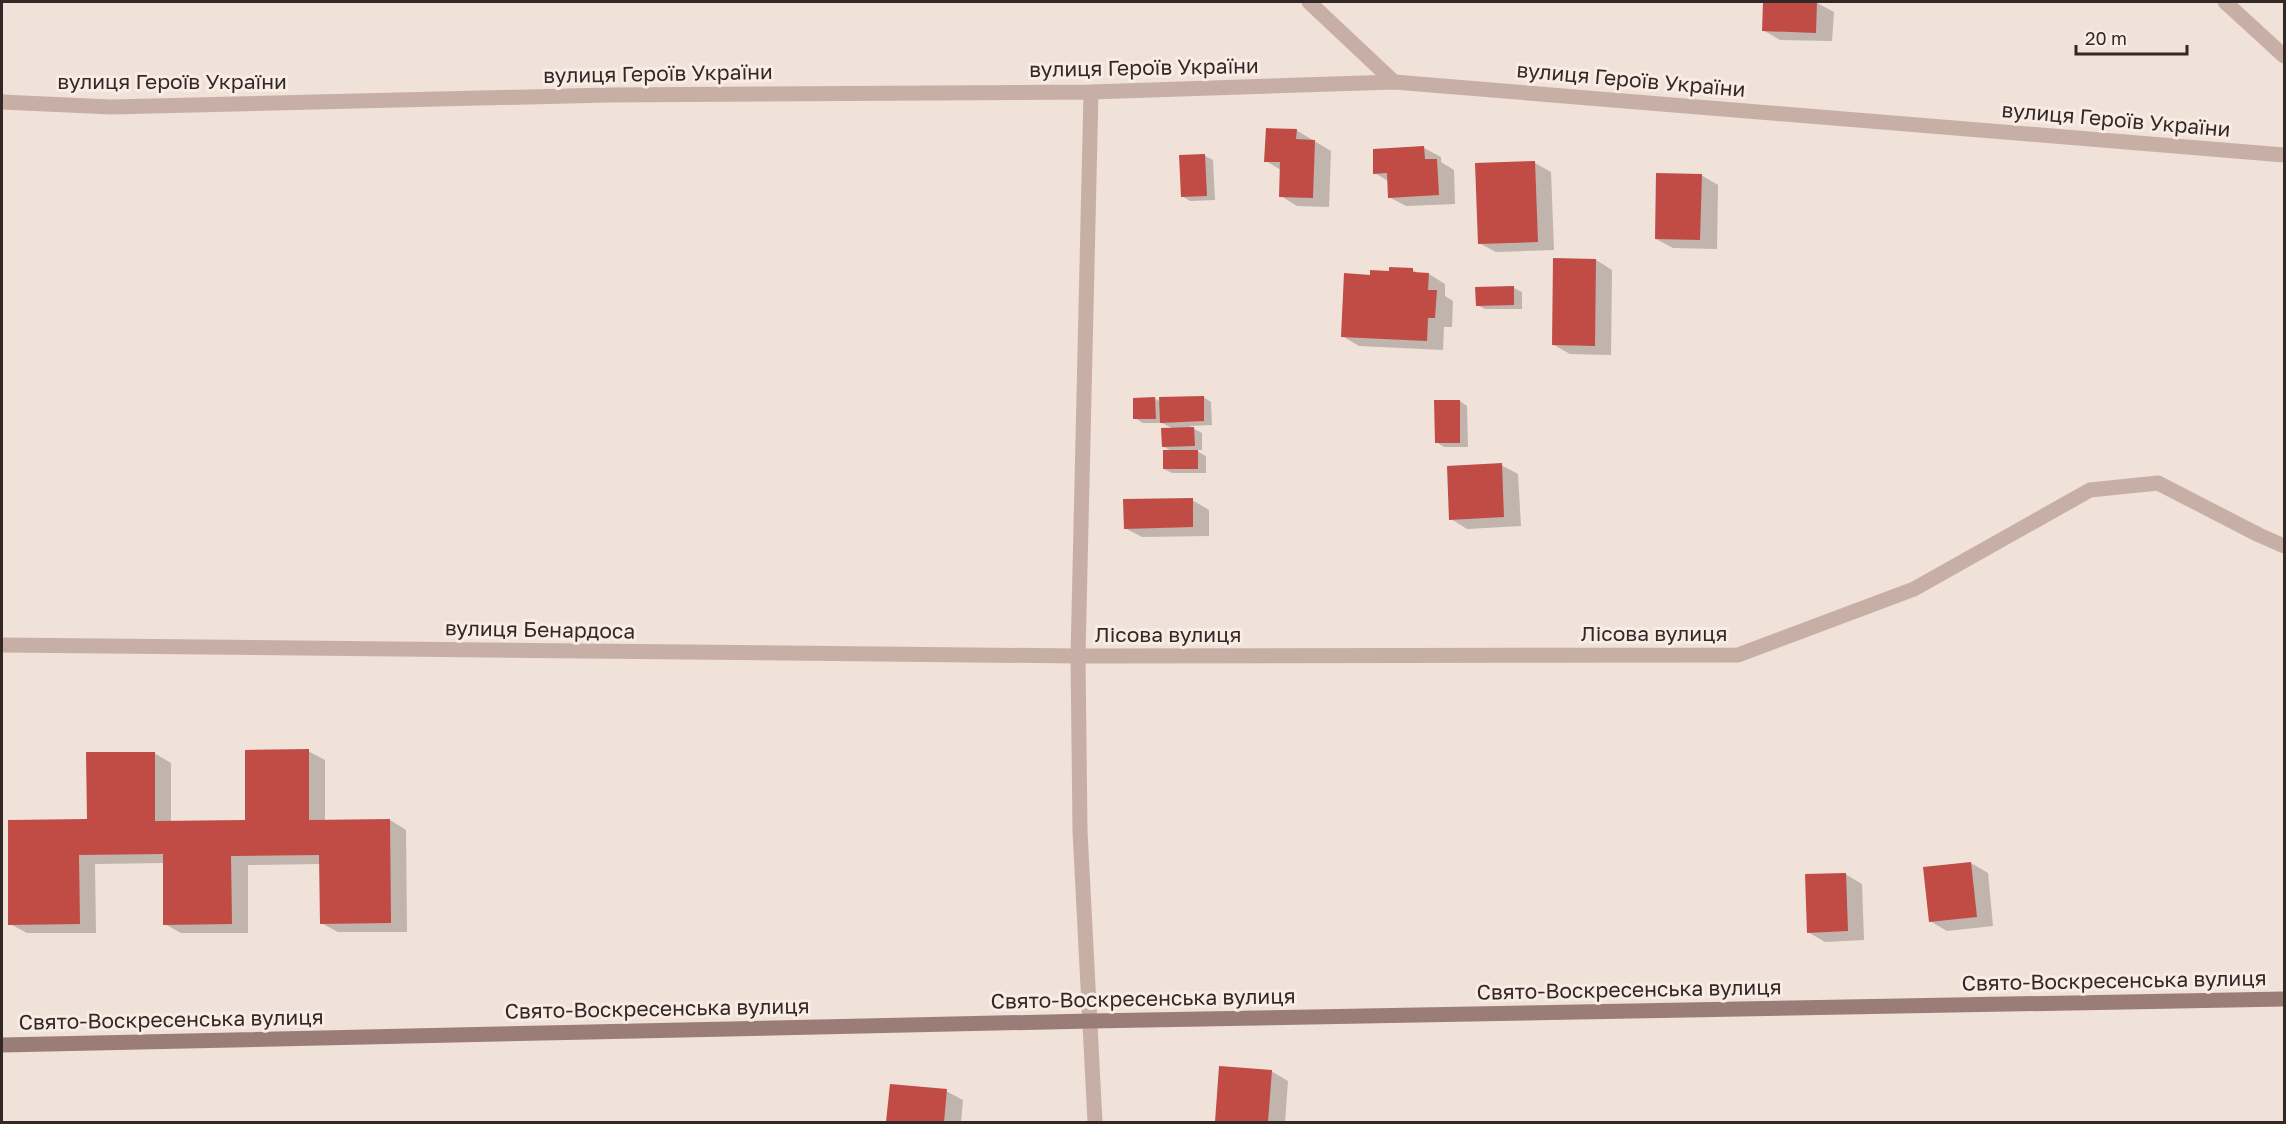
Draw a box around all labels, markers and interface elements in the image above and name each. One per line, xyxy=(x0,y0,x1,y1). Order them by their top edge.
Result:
scale bar xyxy=(2076,18,2187,56)
text: 20 m xyxy=(2085,27,2127,49)
street label: вулиця Героїв України xyxy=(1029,52,1259,82)
street label: вулиця Героїв України xyxy=(1516,56,1747,102)
street label: вулиця Героїв України xyxy=(543,58,773,88)
street label: вулиця Героїв України xyxy=(57,68,287,94)
street label: вулиця Героїв України xyxy=(2001,96,2232,142)
street label: вулиця Бенардоса xyxy=(445,614,635,644)
street label: Лісова вулиця xyxy=(1581,620,1727,646)
street label: Лісова вулиця xyxy=(1095,621,1241,647)
street label: Свято-Воскресенська вулиця xyxy=(1961,964,2267,996)
street label: Свято-Воскресенська вулиця xyxy=(1476,973,1782,1005)
street label: Свято-Воскресенська вулиця xyxy=(990,982,1296,1014)
street label: Свято-Воскресенська вулиця xyxy=(504,992,810,1024)
street label: Свято-Воскресенська вулиця xyxy=(18,1003,324,1035)

